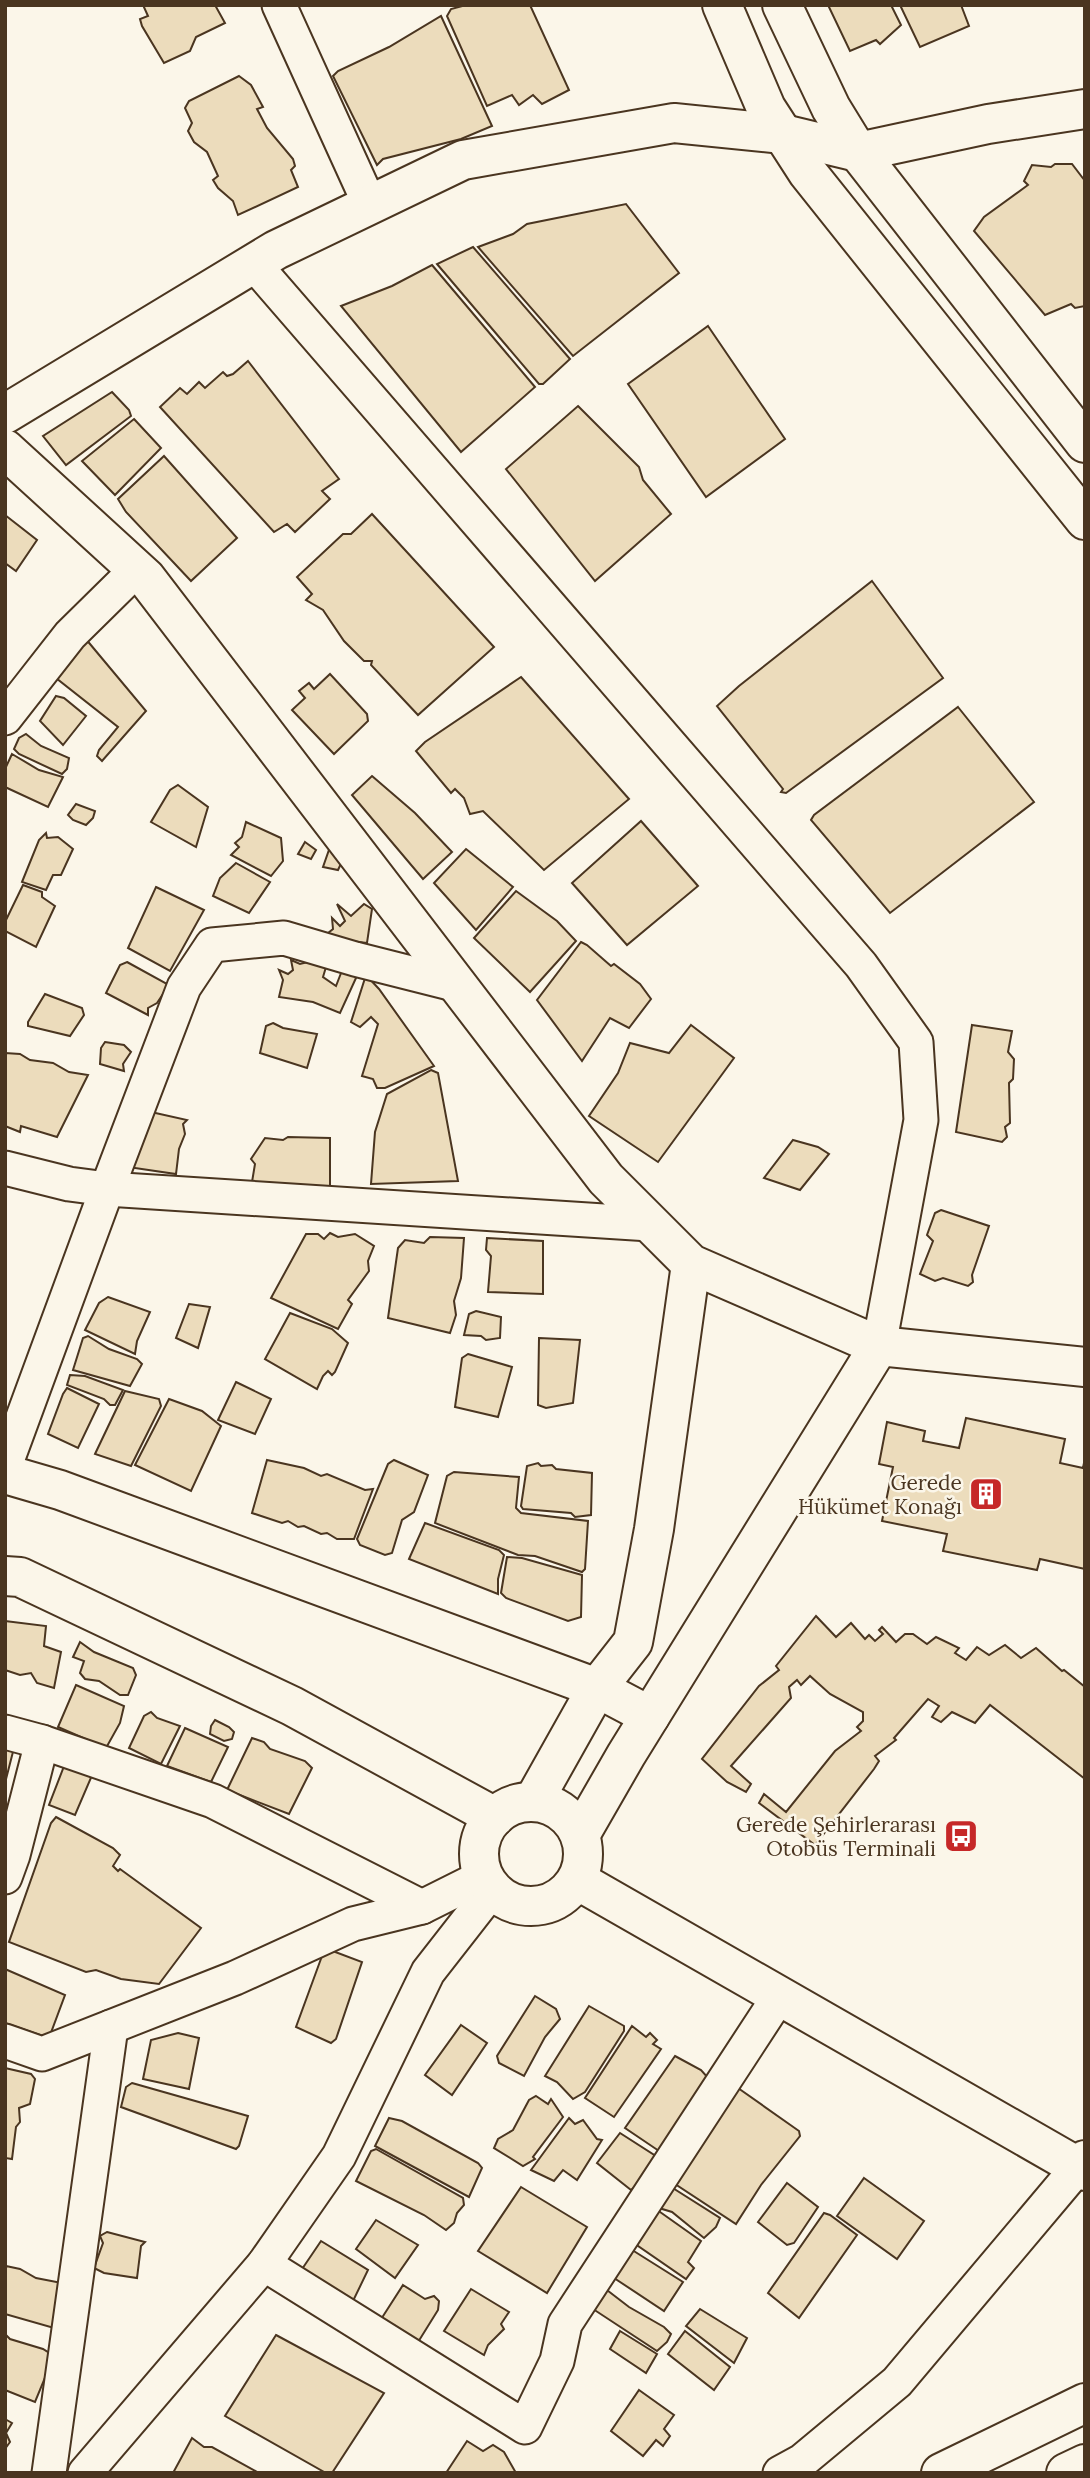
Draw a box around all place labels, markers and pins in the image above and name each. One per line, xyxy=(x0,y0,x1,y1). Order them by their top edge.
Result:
place label: Gerede Hükümet Konağı xyxy=(798,1469,962,1520)
building icon: Gerede Hükümet Konağı xyxy=(967,1475,1005,1513)
place label: Gerede Şehirlerarası Otobüs Terminali xyxy=(736,1811,936,1862)
bus stop icon: Gerede Şehirlerarası Otobüs Terminali xyxy=(942,1817,980,1855)

